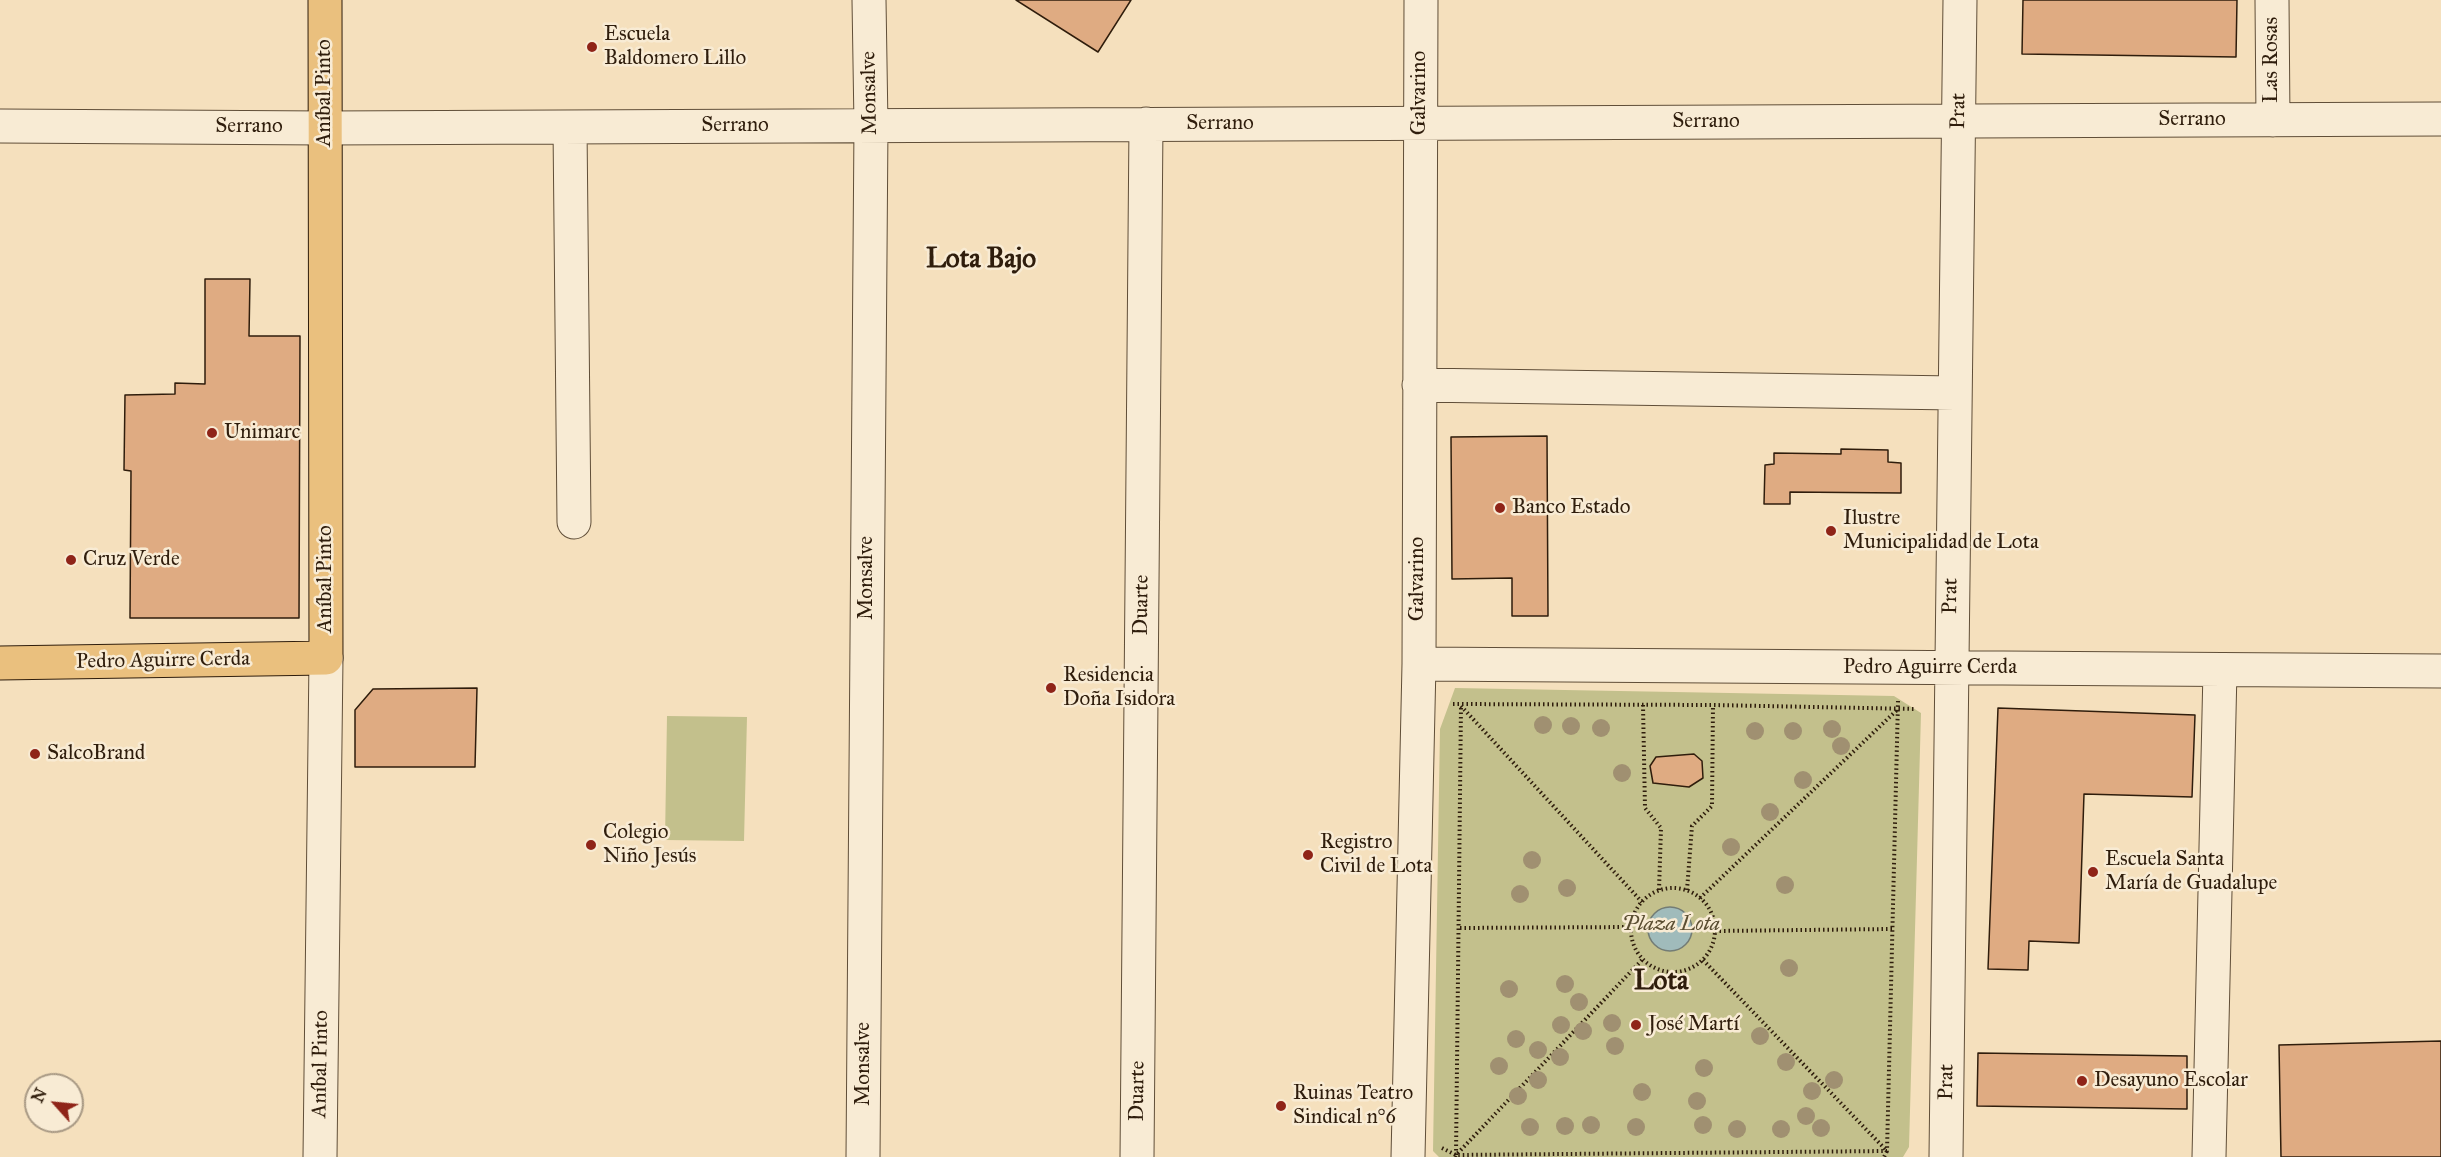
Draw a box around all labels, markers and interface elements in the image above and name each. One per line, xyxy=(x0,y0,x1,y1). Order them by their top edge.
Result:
street label: Las Rosas xyxy=(2259,17,2285,103)
place label: Escuela Baldomero Lillo xyxy=(604,22,746,72)
street label: Aníbal Pinto xyxy=(312,39,338,147)
marker: Escuela Baldomero Lillo xyxy=(585,40,599,54)
street label: Monsalve xyxy=(857,51,883,135)
street label: Galvarino xyxy=(1407,51,1433,135)
street label: Prat xyxy=(1946,93,1972,129)
street label: Serrano xyxy=(2158,107,2226,133)
street label: Serrano xyxy=(1672,109,1740,135)
street label: Serrano xyxy=(1186,111,1254,137)
street label: Serrano xyxy=(701,113,769,139)
street label: Serrano xyxy=(215,114,283,140)
district label: Lota Bajo xyxy=(926,244,1036,276)
place label: Unimarc xyxy=(224,420,300,446)
marker: Unimarc xyxy=(205,426,219,440)
place label: Banco Estado xyxy=(1512,495,1631,521)
marker: Banco Estado xyxy=(1493,501,1507,515)
place label: Ilustre Municipalidad de Lota xyxy=(1843,506,2039,556)
marker: Ilustre Municipalidad de Lota xyxy=(1824,524,1838,538)
street label: Aníbal Pinto xyxy=(313,525,339,633)
street label: Monsalve xyxy=(854,536,880,620)
street label: Galvarino xyxy=(1405,537,1431,621)
place label: Cruz Verde xyxy=(83,547,180,573)
marker: Cruz Verde xyxy=(64,553,78,567)
street label: Duarte xyxy=(1129,574,1155,636)
street label: Prat xyxy=(1938,578,1964,614)
street label: Pedro Aguirre Cerda xyxy=(76,647,250,675)
street label: Pedro Aguirre Cerda xyxy=(1843,655,2017,681)
place label: Residencia Doña Isidora xyxy=(1063,663,1175,713)
marker: Residencia Doña Isidora xyxy=(1044,681,1058,695)
place label: SalcoBrand xyxy=(47,741,145,767)
marker: SalcoBrand xyxy=(28,747,42,761)
place label: Colegio Niño Jesús xyxy=(603,820,696,870)
place label: Registro Civil de Lota xyxy=(1320,830,1432,880)
marker: Colegio Niño Jesús xyxy=(584,838,598,852)
place label: Escuela Santa María de Guadalupe xyxy=(2105,847,2277,897)
marker: Registro Civil de Lota xyxy=(1301,848,1315,862)
marker: Escuela Santa María de Guadalupe xyxy=(2086,865,2100,879)
park label: Plaza Lota xyxy=(1622,912,1720,938)
district label: Lota xyxy=(1634,966,1688,998)
street label: Aníbal Pinto xyxy=(307,1010,335,1118)
place label: José Martí xyxy=(1648,1012,1739,1038)
marker: José Martí xyxy=(1629,1018,1643,1032)
street label: Monsalve xyxy=(851,1022,877,1106)
street label: Duarte xyxy=(1125,1060,1151,1122)
street label: Prat xyxy=(1934,1064,1960,1100)
place label: Desayuno Escolar xyxy=(2094,1068,2248,1094)
north arrow xyxy=(24,1073,84,1133)
marker: Desayuno Escolar xyxy=(2075,1074,2089,1088)
place label: Ruinas Teatro Sindical n°6 xyxy=(1293,1081,1413,1131)
text: N xyxy=(28,1085,51,1106)
marker: Ruinas Teatro Sindical n°6 xyxy=(1274,1099,1288,1113)

